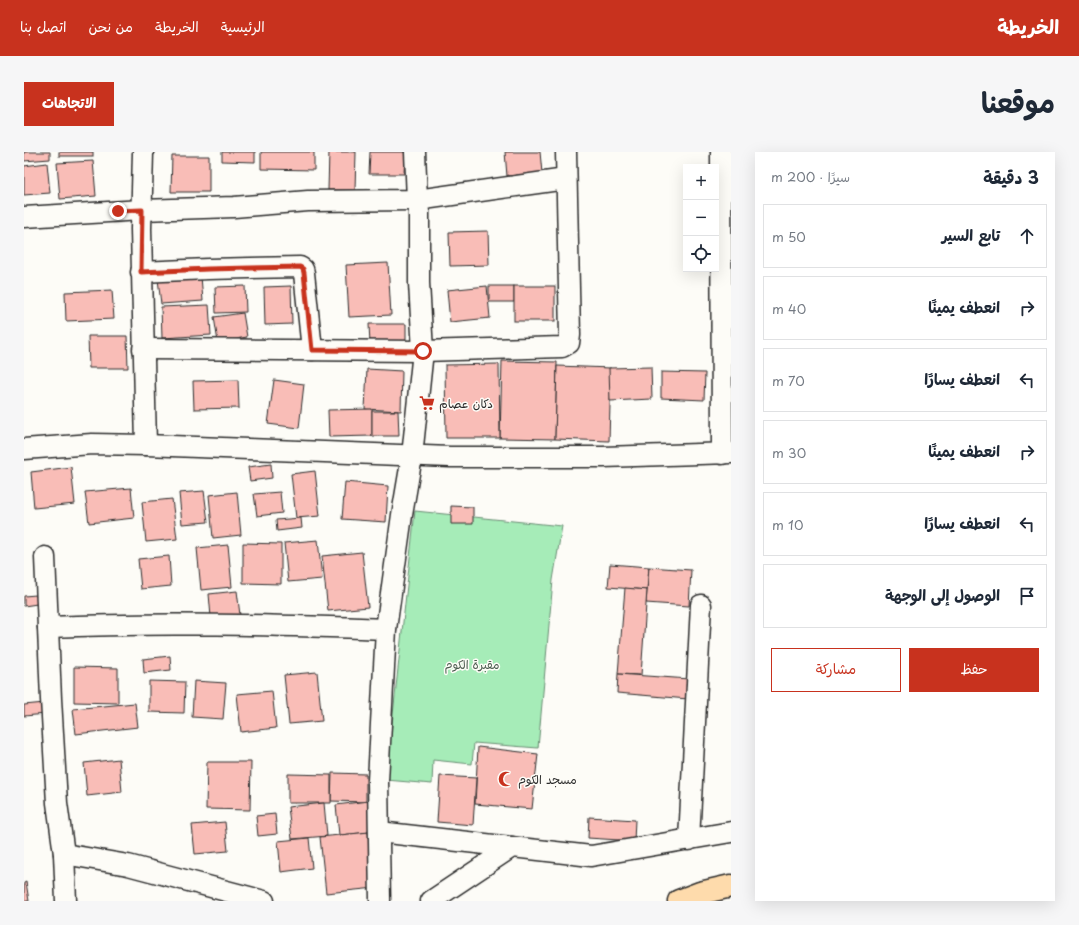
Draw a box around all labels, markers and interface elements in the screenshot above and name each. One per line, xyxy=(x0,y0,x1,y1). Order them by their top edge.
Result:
text: الخريطة xyxy=(997,12,1059,40)
text: اتصل بنا xyxy=(20,16,66,37)
text: من نحن xyxy=(88,16,133,37)
text: الخريطة xyxy=(155,16,199,37)
text: الرئيسية xyxy=(221,16,265,37)
text: موقعنا xyxy=(981,80,1055,123)
button: الاتجاهات xyxy=(24,82,114,126)
map controls xyxy=(683,164,719,272)
button: + xyxy=(683,164,719,200)
text: 3 دقيقة xyxy=(983,164,1039,190)
text: سيرًا · 200 m xyxy=(771,167,850,186)
button: − xyxy=(683,200,719,236)
route end xyxy=(109,202,127,220)
text: تابع السير xyxy=(942,223,1000,246)
icon: ahead xyxy=(1016,225,1038,247)
text: 50 m xyxy=(772,227,806,246)
button: locate xyxy=(683,236,719,272)
text: انعطف يمينًا xyxy=(928,295,1000,318)
icon: right xyxy=(1016,297,1038,319)
text: 40 m xyxy=(772,299,806,318)
route start xyxy=(414,342,432,360)
text: انعطف يسارًا xyxy=(924,367,1000,390)
icon: left xyxy=(1016,369,1038,391)
text: 70 m xyxy=(772,371,805,390)
supermarket icon: دكان عصام xyxy=(418,394,436,412)
place label: دكان عصام xyxy=(439,394,493,413)
text: انعطف يمينًا xyxy=(928,439,1000,462)
icon: right xyxy=(1016,441,1038,463)
text: 30 m xyxy=(772,443,806,462)
text: انعطف يسارًا xyxy=(924,511,1000,534)
icon: left xyxy=(1016,513,1038,535)
text: 10 m xyxy=(772,515,803,534)
text: الوصول إلى الوجهة xyxy=(885,583,1000,606)
icon: arrive xyxy=(1016,585,1038,607)
button: مشاركة xyxy=(771,648,901,692)
button: حفظ xyxy=(909,648,1039,692)
park label: مقبرة الكوم xyxy=(445,655,499,674)
mosque icon: مسجد الكوم xyxy=(497,770,515,788)
place label: مسجد الكوم xyxy=(518,770,577,789)

